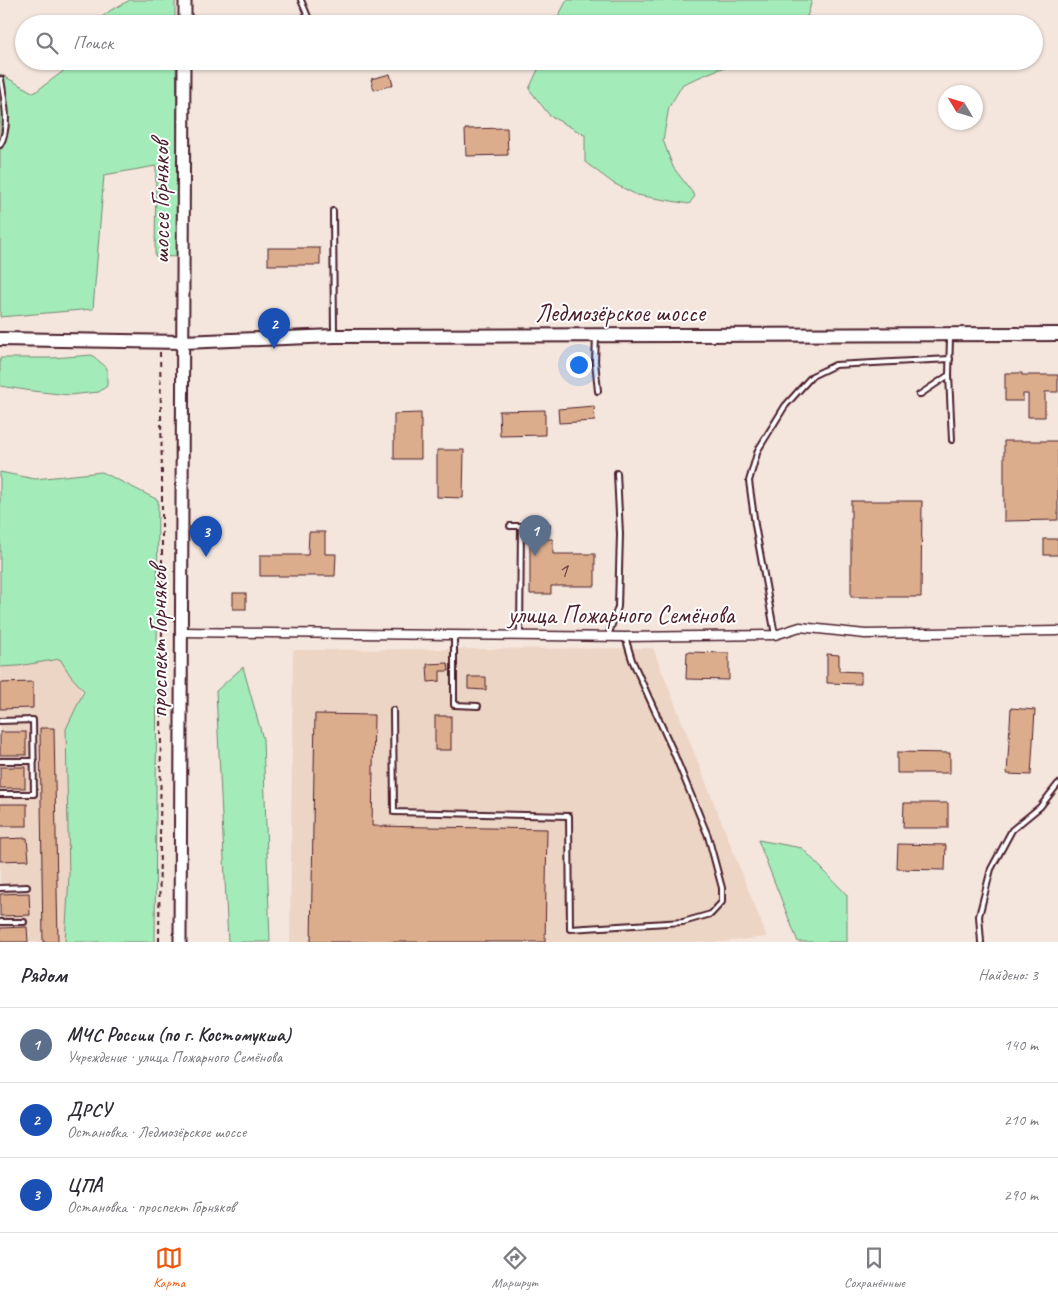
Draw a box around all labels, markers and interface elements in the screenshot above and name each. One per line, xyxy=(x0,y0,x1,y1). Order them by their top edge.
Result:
search box xyxy=(15,15,1043,70)
icon: search xyxy=(33,29,61,57)
text: Поиск xyxy=(73,31,113,55)
north arrow xyxy=(938,85,983,130)
street label: шоссе Горняков xyxy=(145,134,177,264)
street label: Ледмозёрское шоссе xyxy=(535,297,707,329)
pin: 2 xyxy=(258,308,290,349)
your location xyxy=(566,352,592,378)
pin: 1 xyxy=(519,515,551,556)
pin: 3 xyxy=(190,516,222,557)
house number: 1 xyxy=(558,556,569,584)
street label: проспект Горняков xyxy=(143,560,175,718)
street label: улица Пожарного Семёнова xyxy=(506,599,736,631)
text: Рядом xyxy=(20,962,67,988)
text: Найдено: 3 xyxy=(978,965,1038,985)
text: МЧС России (по г. Костомукша) xyxy=(67,1023,291,1047)
text: 1 xyxy=(32,1035,40,1055)
text: 140 m xyxy=(1004,1035,1038,1055)
text: Учреждение · улица Пожарного Семёнова xyxy=(67,1047,282,1067)
text: ДРСУ xyxy=(67,1098,111,1122)
text: 2 xyxy=(32,1110,40,1130)
text: 210 m xyxy=(1004,1110,1038,1130)
text: Остановка · Ледмозёрское шоссе xyxy=(67,1122,246,1142)
text: ЦПА xyxy=(67,1173,102,1197)
text: 3 xyxy=(32,1185,40,1205)
text: 290 m xyxy=(1004,1185,1038,1205)
text: Остановка · проспект Горняков xyxy=(67,1197,235,1217)
tab: Карта xyxy=(153,1244,185,1291)
tab: Маршрут xyxy=(492,1244,538,1291)
tab: Сохранённые xyxy=(844,1244,905,1291)

